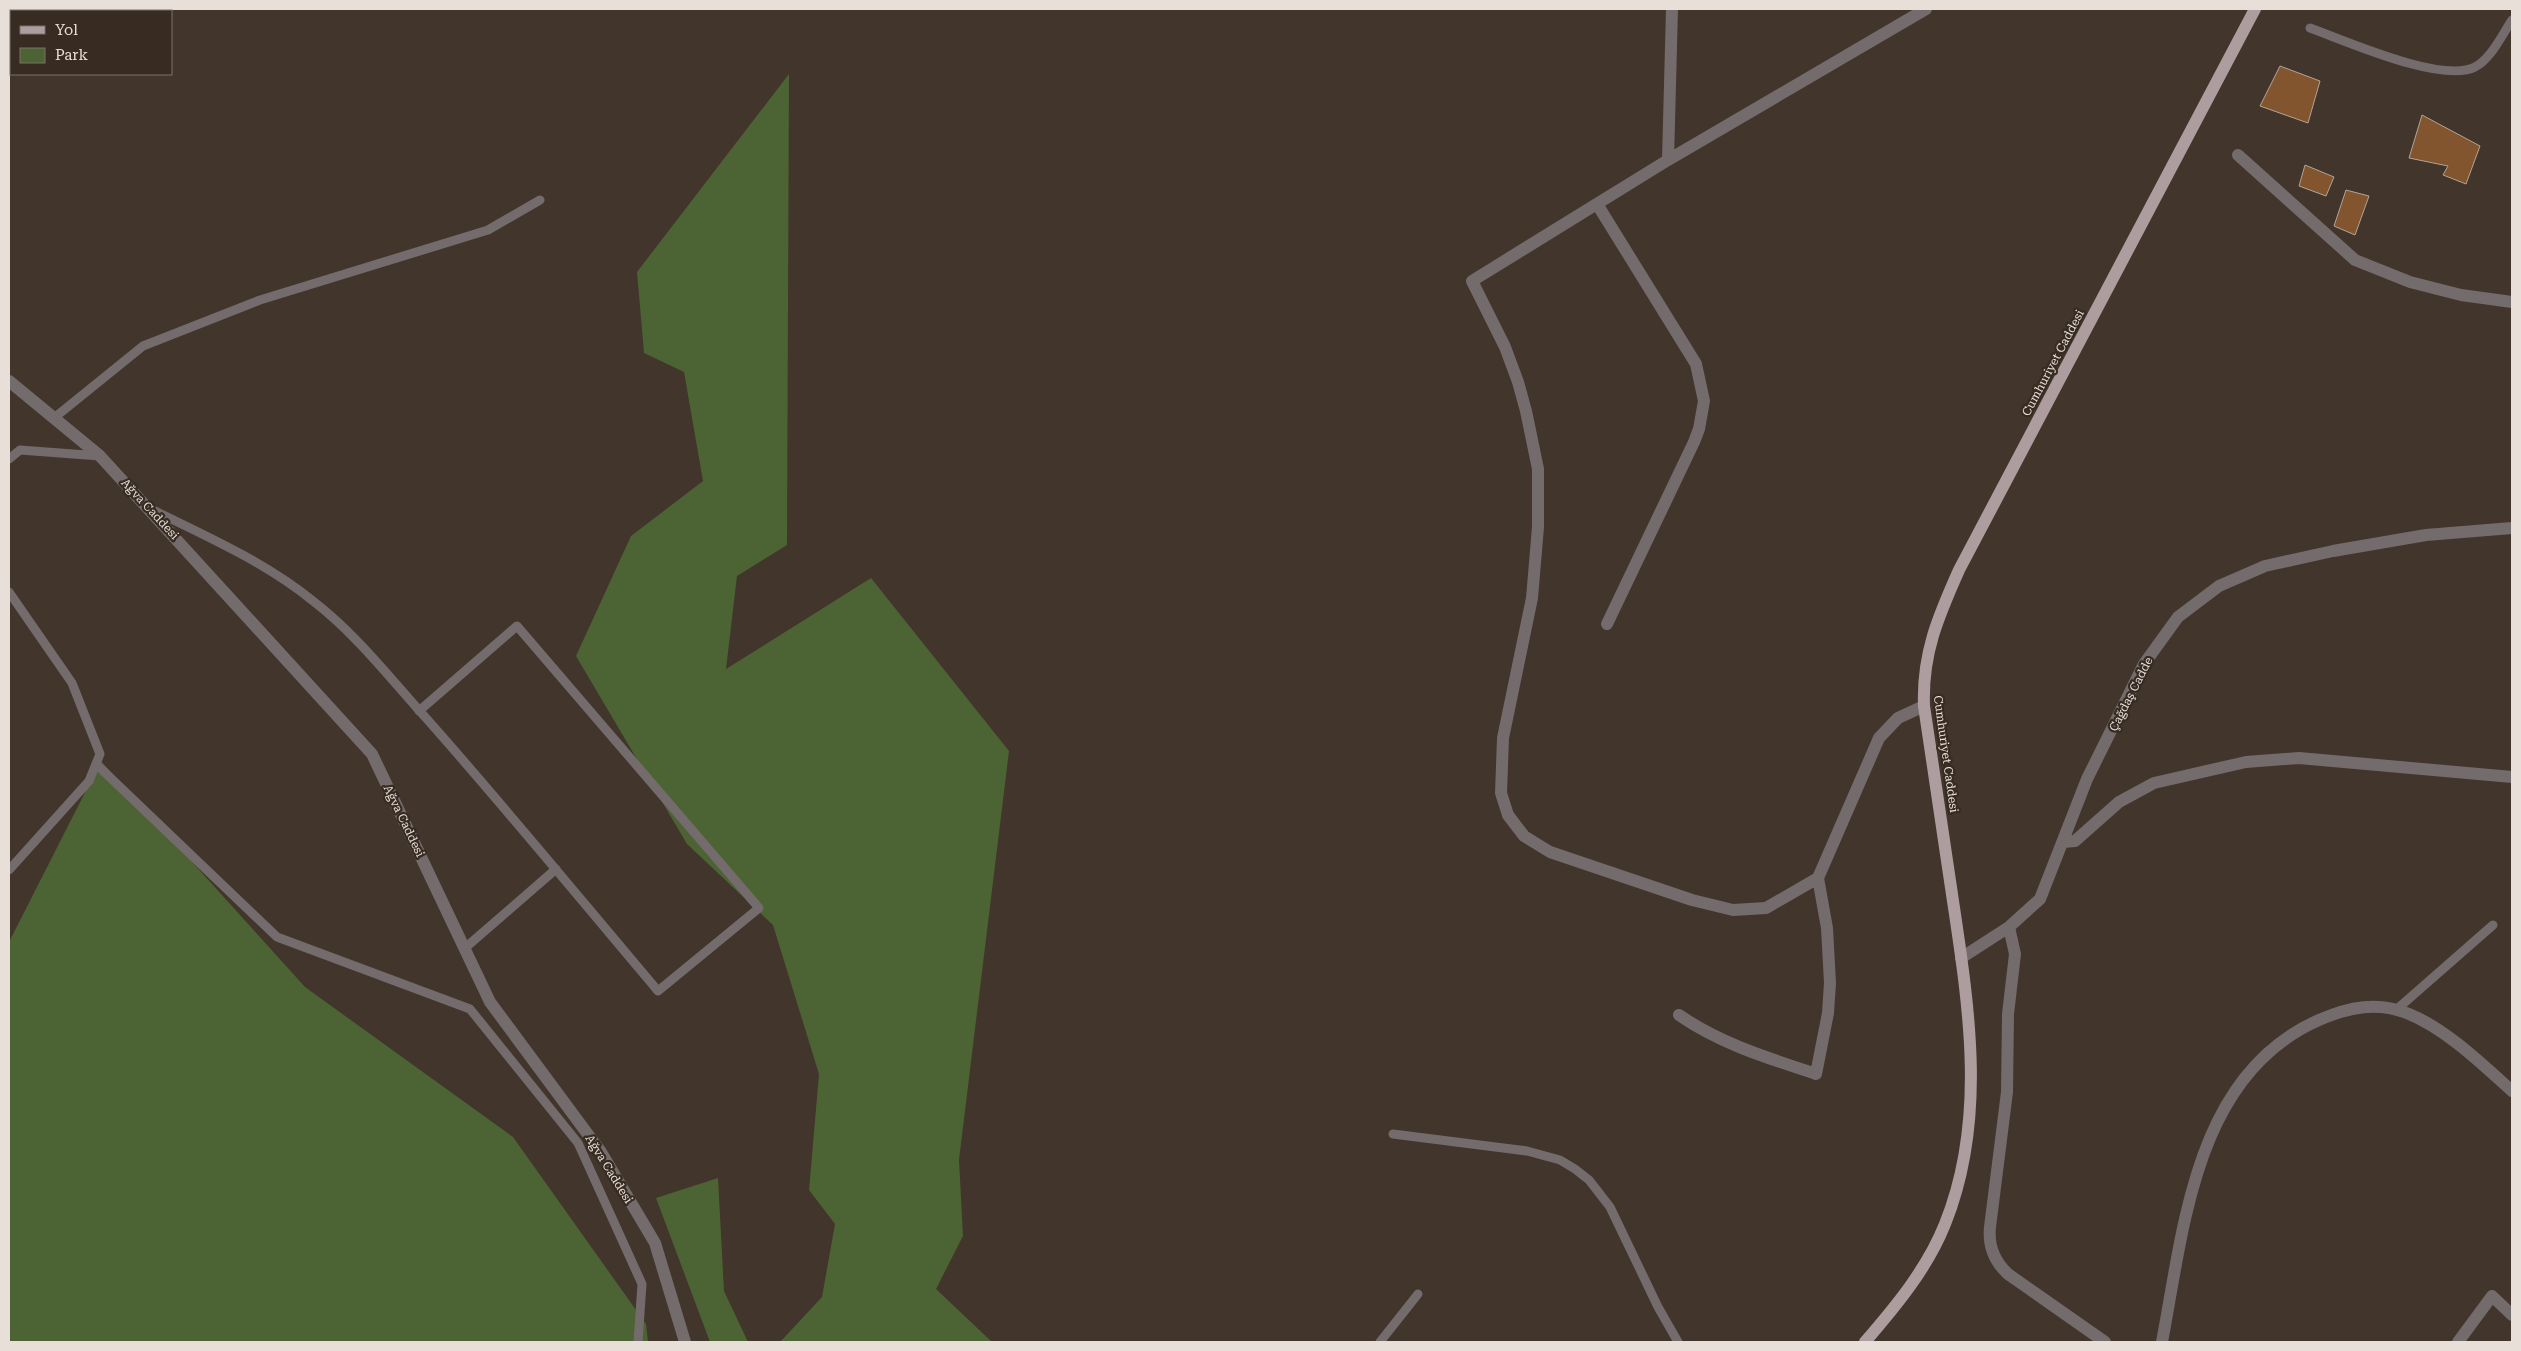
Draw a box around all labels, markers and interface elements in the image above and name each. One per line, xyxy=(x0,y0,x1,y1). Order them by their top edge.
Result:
legend xyxy=(10,10,172,75)
text: Yol xyxy=(55,21,78,39)
text: Park xyxy=(55,46,89,64)
street label: Cumhuriyet Caddesi xyxy=(2019,307,2087,418)
street label: Ağva Caddesi xyxy=(118,476,182,542)
street label: Çağdaş Cadde xyxy=(2106,654,2156,734)
street label: Cumhuriyet Caddesi xyxy=(1931,694,1961,814)
street label: Ağva Caddesi xyxy=(381,783,428,859)
street label: Ağva Caddesi xyxy=(582,1132,636,1206)

